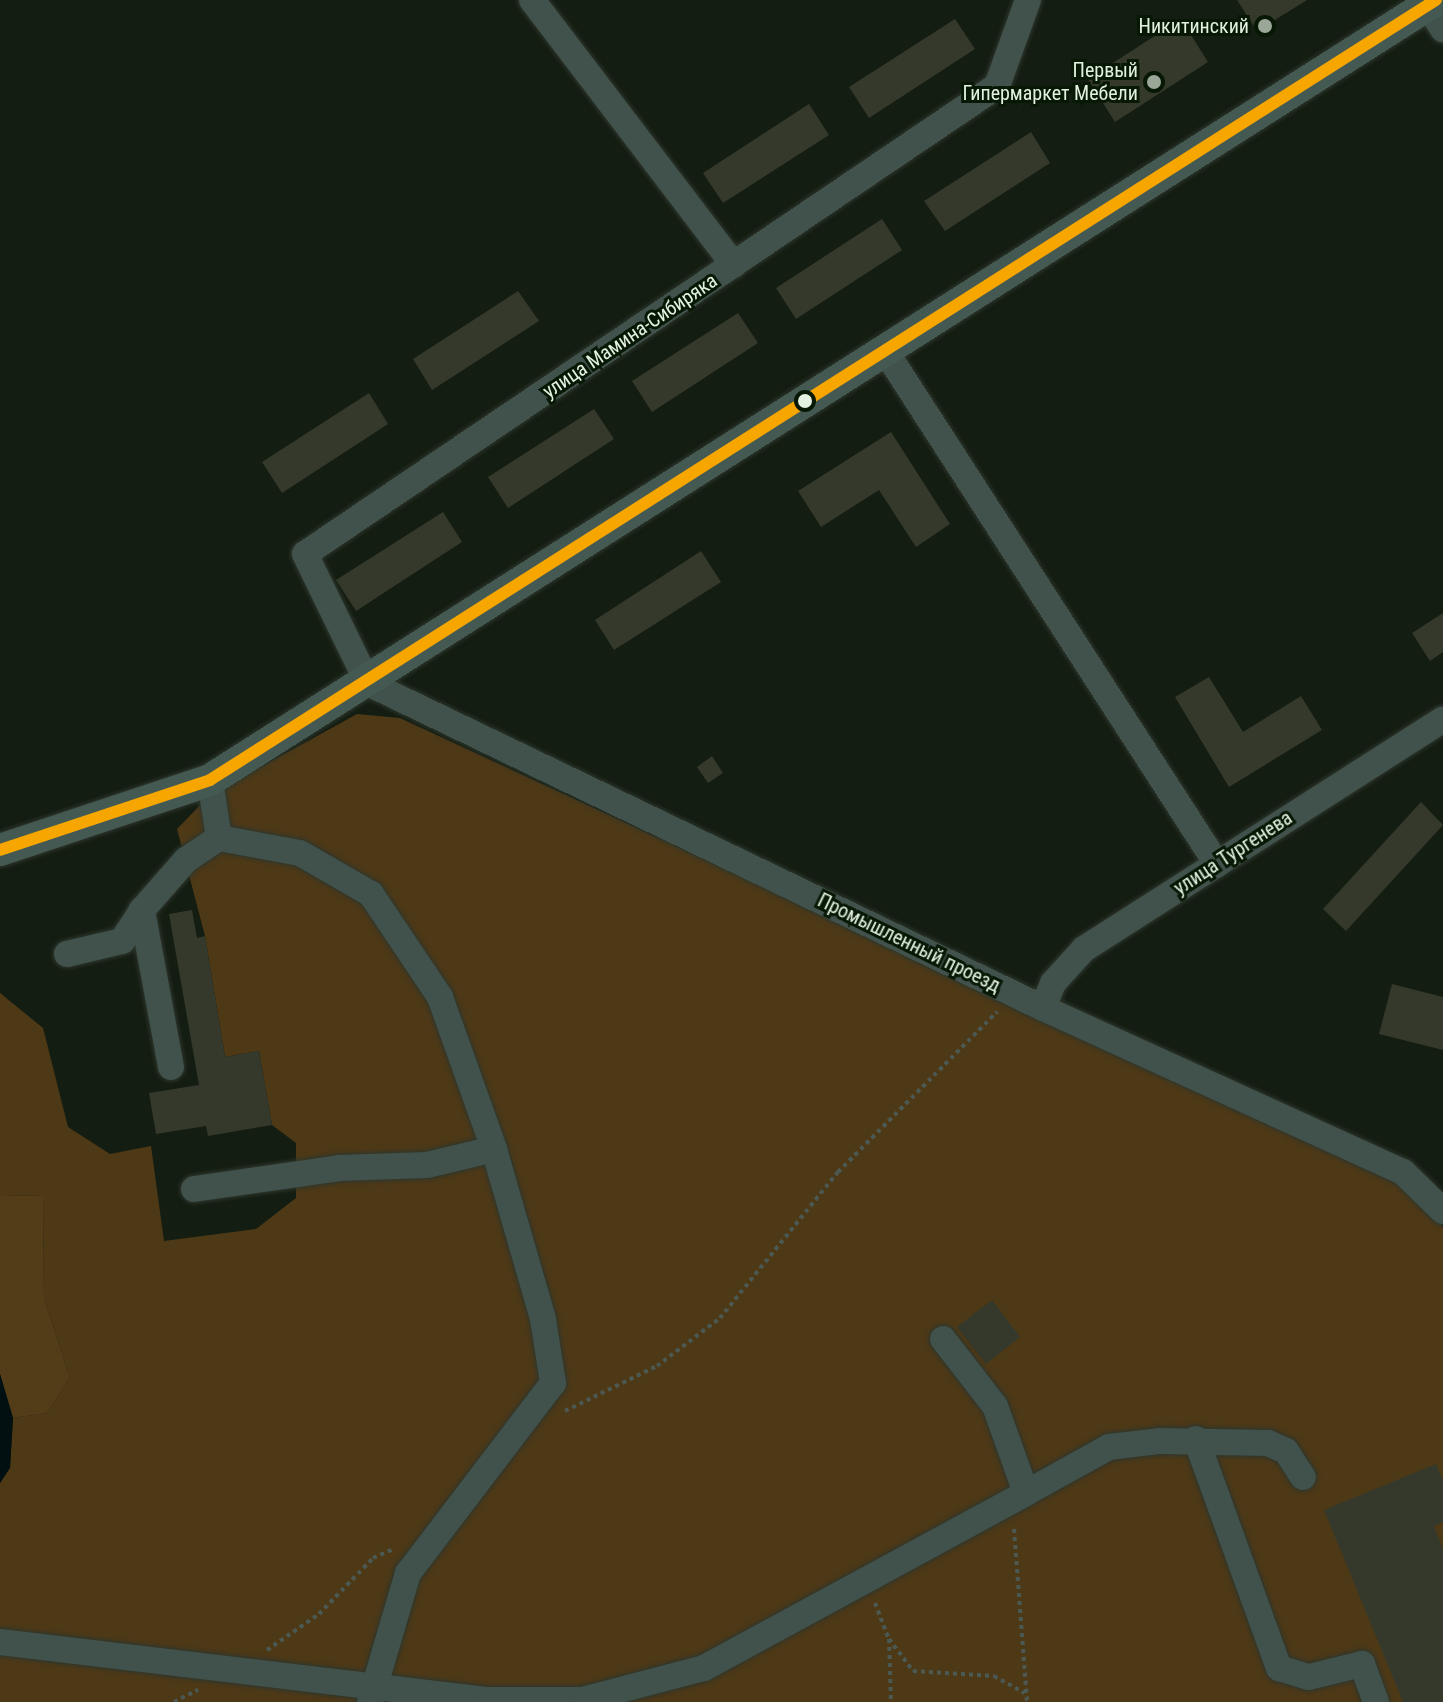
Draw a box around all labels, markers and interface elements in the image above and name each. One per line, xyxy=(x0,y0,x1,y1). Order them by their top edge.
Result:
place label: Никитинский xyxy=(1139,14,1249,38)
marker: Никитинский xyxy=(1256,17,1274,35)
place label: Первый Гипермаркет Мебели xyxy=(963,58,1138,105)
marker: Первый Гипермаркет Мебели xyxy=(1145,73,1163,91)
street label: улица Мамина-Сибиряка xyxy=(538,269,722,403)
unlabelled marker xyxy=(797,393,813,409)
street label: улица Тургенева xyxy=(1169,806,1297,900)
street label: Промышленный проезд xyxy=(814,888,1004,998)

